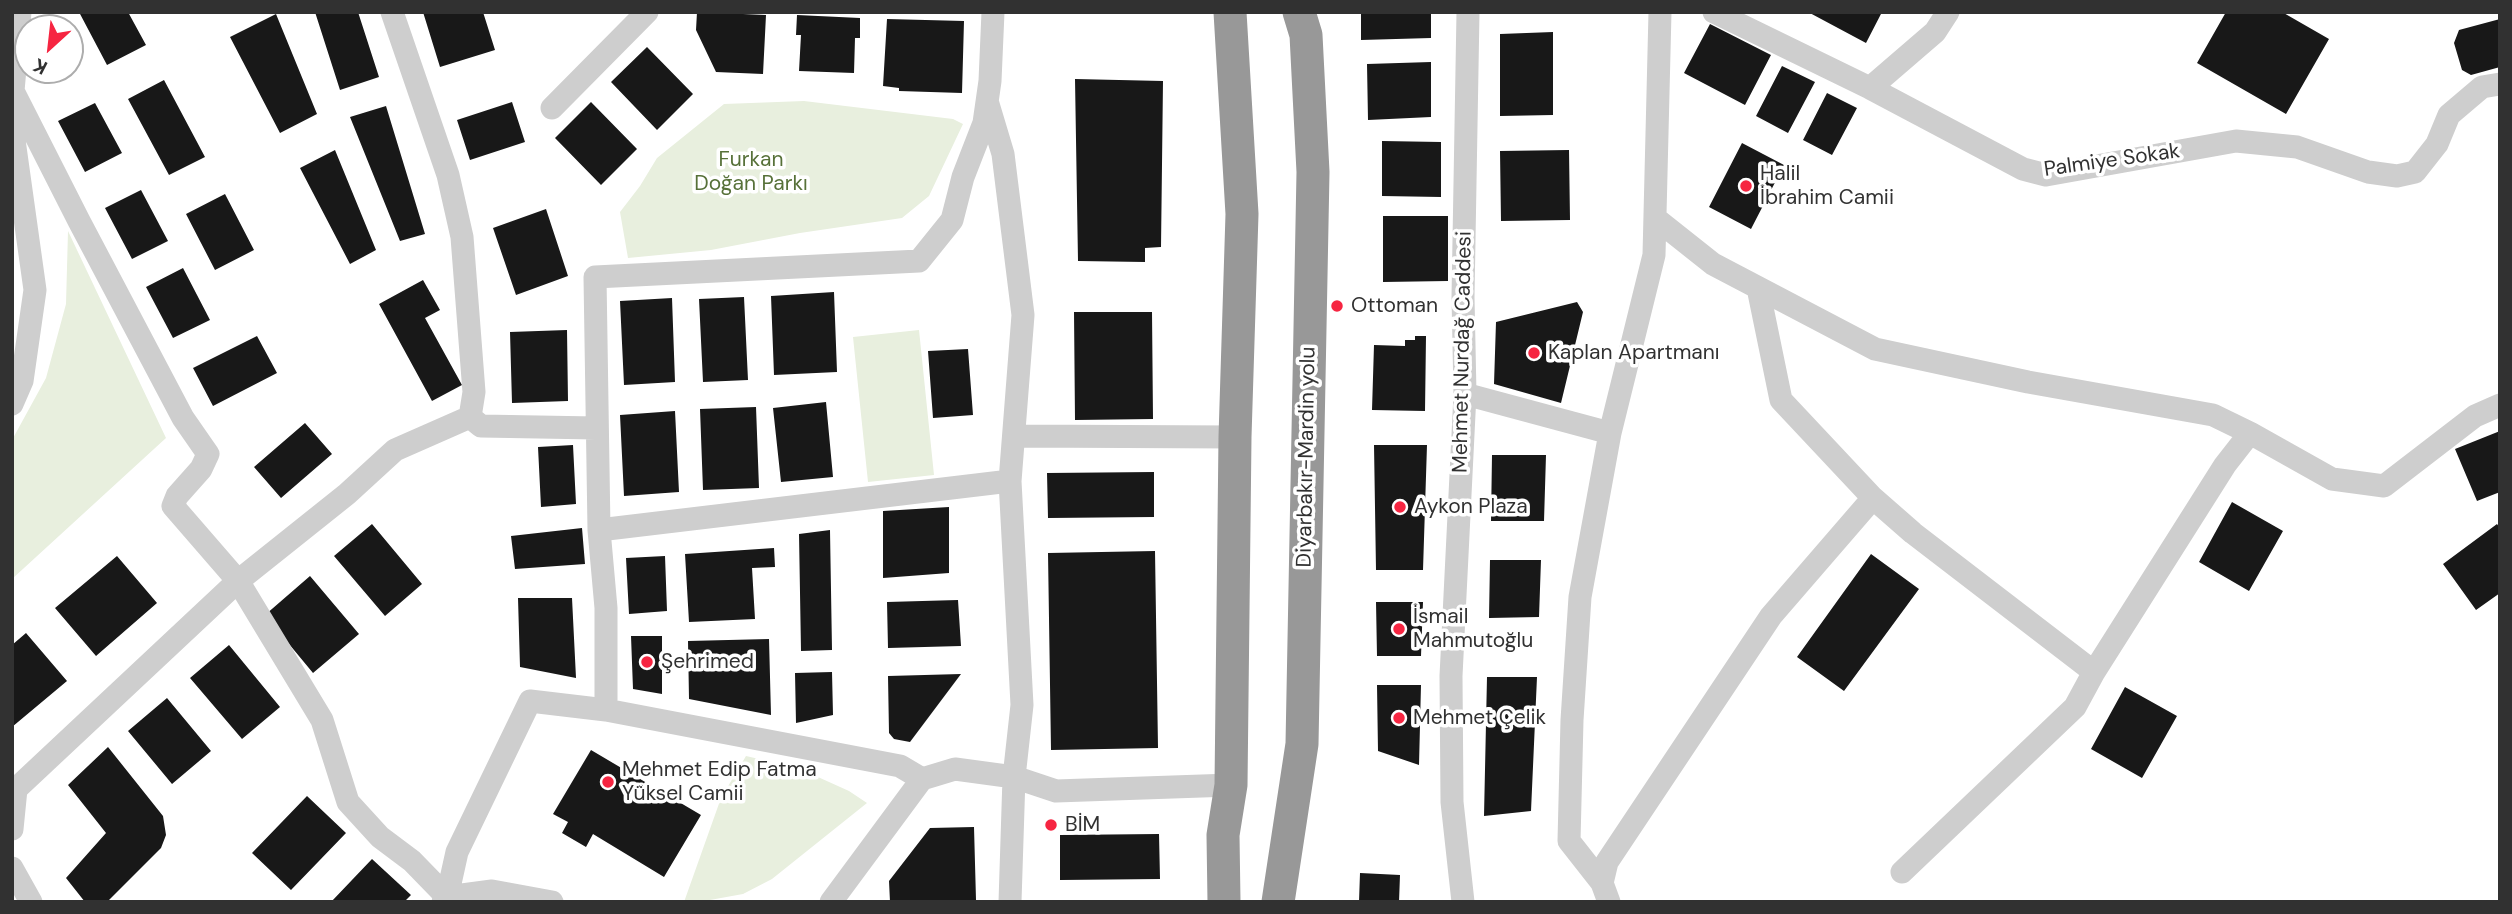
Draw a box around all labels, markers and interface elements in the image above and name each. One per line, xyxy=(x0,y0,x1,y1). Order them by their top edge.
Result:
north arrow xyxy=(14,14,84,84)
text: K xyxy=(29,52,51,80)
street label: Palmiye Sokak xyxy=(2042,139,2182,183)
park label: Furkan Doğan Parkı xyxy=(694,147,808,197)
place label: Halil İbrahim Camii xyxy=(1760,161,1894,211)
marker: Halil İbrahim Camii xyxy=(1738,178,1754,194)
street label: Mehmet Nurdağ Caddesi xyxy=(1448,231,1478,473)
place label: Ottoman xyxy=(1351,293,1438,319)
marker: Ottoman xyxy=(1329,298,1345,314)
place label: Kaplan Apartmanı xyxy=(1548,340,1720,366)
marker: Kaplan Apartmanı xyxy=(1526,345,1542,361)
street label: Diyarbakır-Mardin yolu xyxy=(1292,346,1322,568)
place label: Aykon Plaza xyxy=(1414,494,1528,520)
marker: Aykon Plaza xyxy=(1392,499,1408,515)
place label: İsmail Mahmutoğlu xyxy=(1413,604,1533,654)
marker: İsmail Mahmutoğlu xyxy=(1391,621,1407,637)
place label: Şehrimed xyxy=(661,649,754,675)
marker: Şehrimed xyxy=(639,654,655,670)
place label: Mehmet Çelik xyxy=(1413,705,1546,731)
marker: Mehmet Çelik xyxy=(1391,710,1407,726)
place label: Mehmet Edip Fatma Yüksel Camii xyxy=(622,757,817,807)
marker: Mehmet Edip Fatma Yüksel Camii xyxy=(600,774,616,790)
place label: BİM xyxy=(1065,812,1100,838)
marker: BİM xyxy=(1043,817,1059,833)

